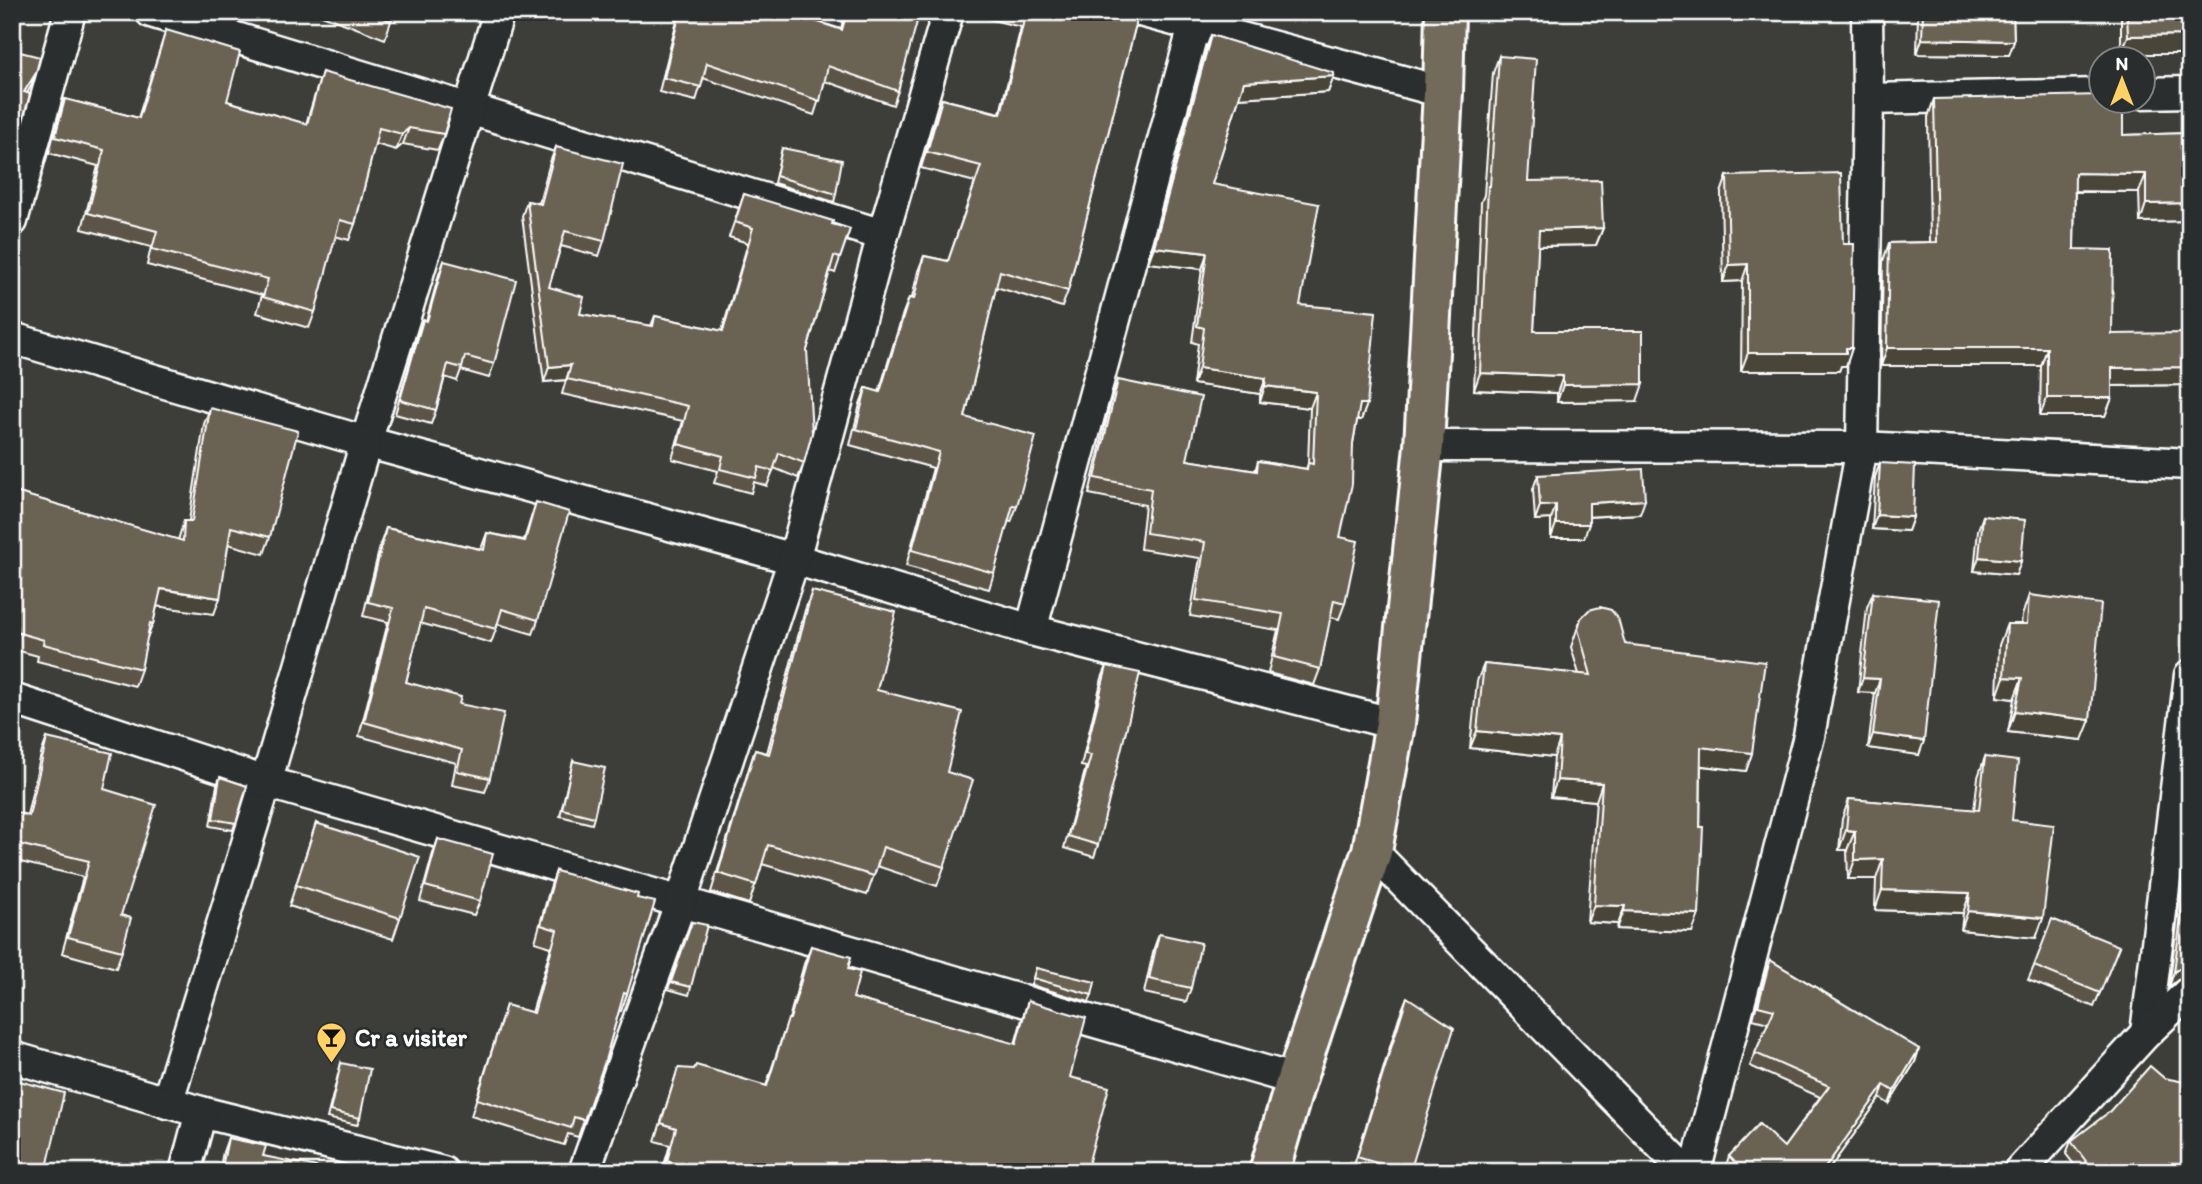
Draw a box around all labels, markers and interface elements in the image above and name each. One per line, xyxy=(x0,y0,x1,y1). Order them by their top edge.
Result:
north arrow xyxy=(2086,46,2156,116)
text: N xyxy=(2116,52,2128,75)
bar icon: Cr a visiter xyxy=(315,1020,349,1064)
place label: Cr a visiter xyxy=(355,1023,468,1052)

